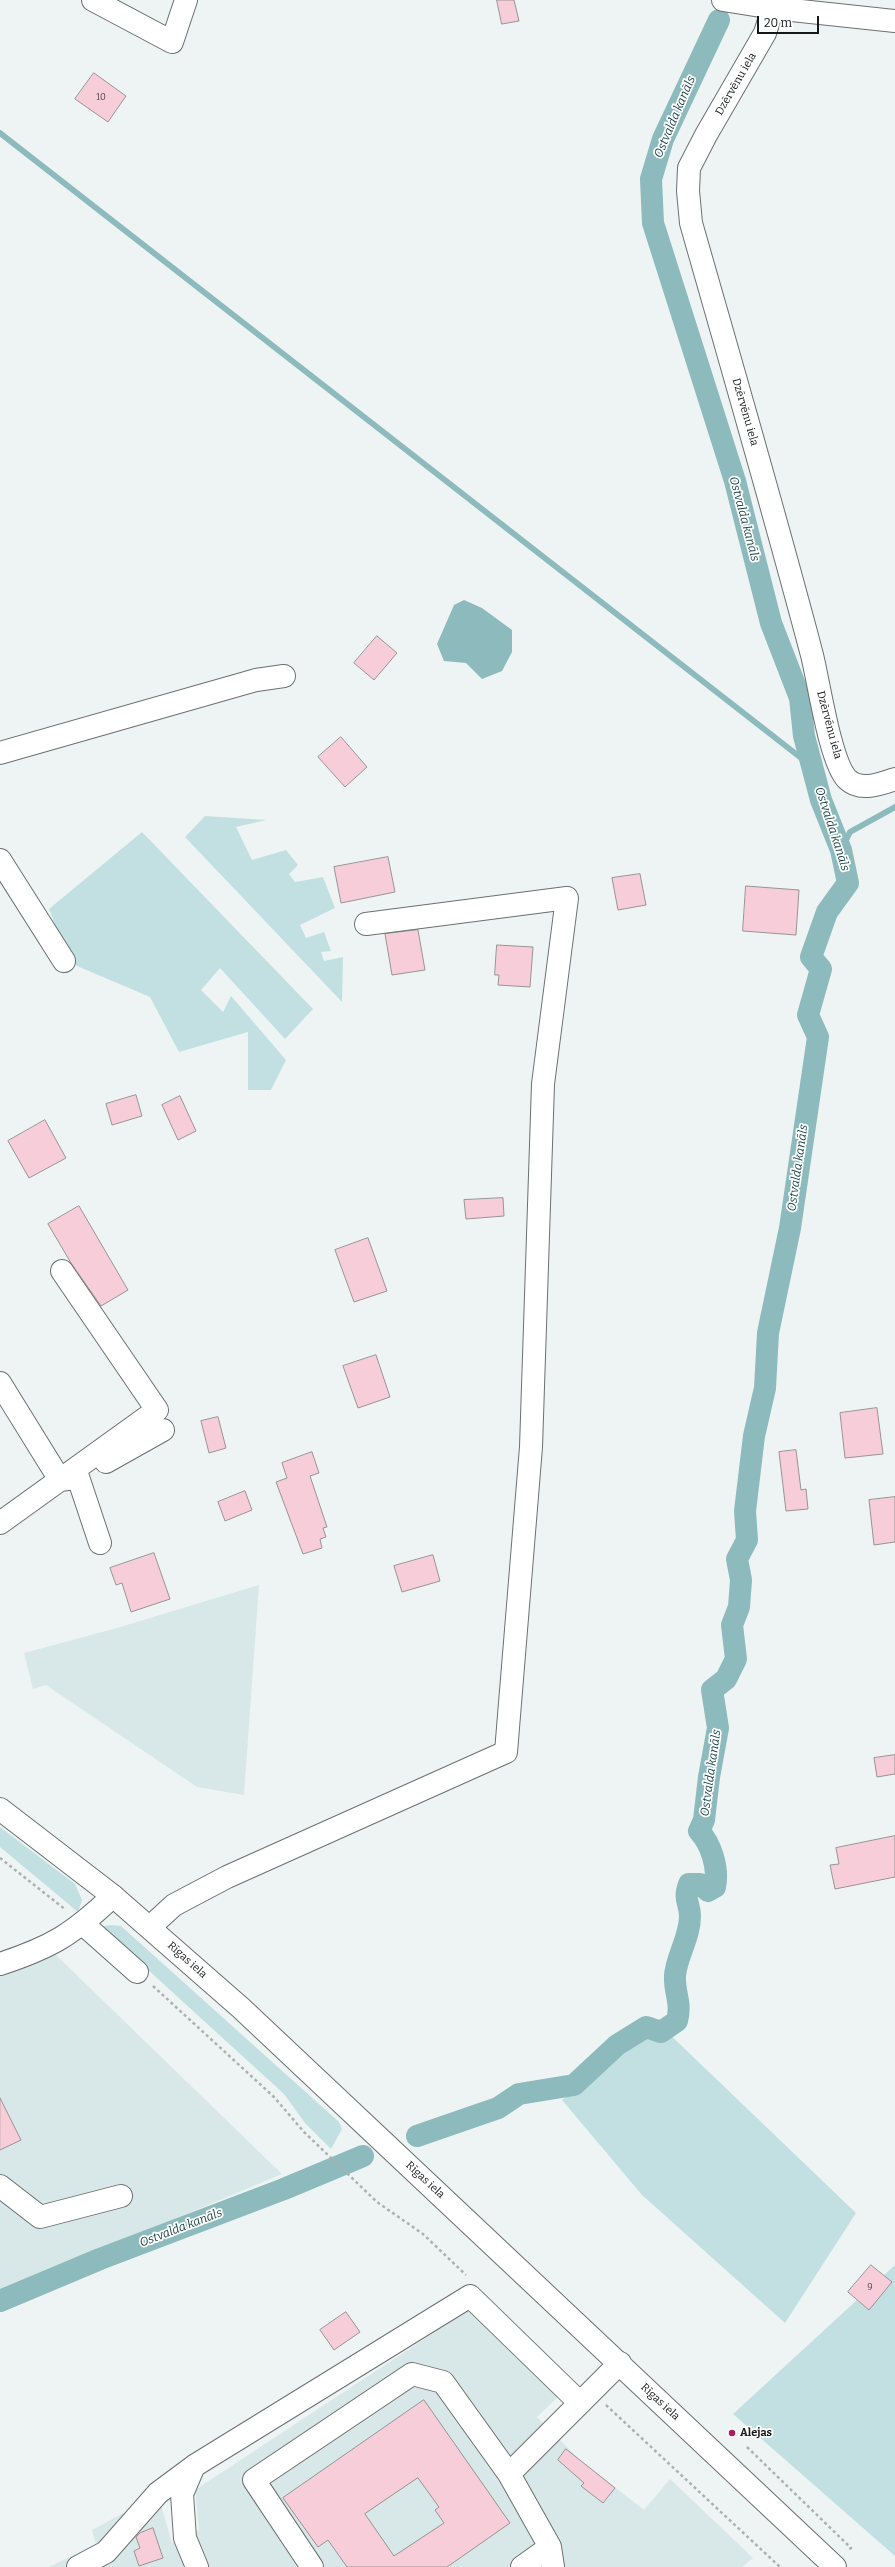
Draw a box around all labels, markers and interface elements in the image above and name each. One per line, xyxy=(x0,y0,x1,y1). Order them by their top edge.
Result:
scale bar xyxy=(759,8,821,34)
text: 20 m xyxy=(764,16,792,30)
street label: Dzērvēnu iela xyxy=(713,50,759,118)
water label: Ostvalda kanāls xyxy=(651,74,699,160)
house number: 10 xyxy=(96,92,106,102)
street label: Dzērvēnu iela xyxy=(729,376,761,448)
water label: Ostvalda kanāls xyxy=(726,475,762,563)
street label: Dzērvēnu iela xyxy=(814,689,844,761)
water label: Ostvalda kanāls xyxy=(812,785,852,873)
water label: Ostvalda kanāls xyxy=(785,1124,811,1212)
water label: Ostvalda kanāls xyxy=(698,1729,724,1817)
street label: Rīgas iela xyxy=(165,1939,209,1981)
street label: Rīgas iela xyxy=(403,2159,447,2201)
water label: Ostvalda kanāls xyxy=(138,2206,224,2250)
house number: 9 xyxy=(867,2282,873,2292)
street label: Rīgas iela xyxy=(638,2381,682,2423)
place label: Alejas xyxy=(740,2426,772,2440)
marker: Alejas xyxy=(727,2428,737,2438)

